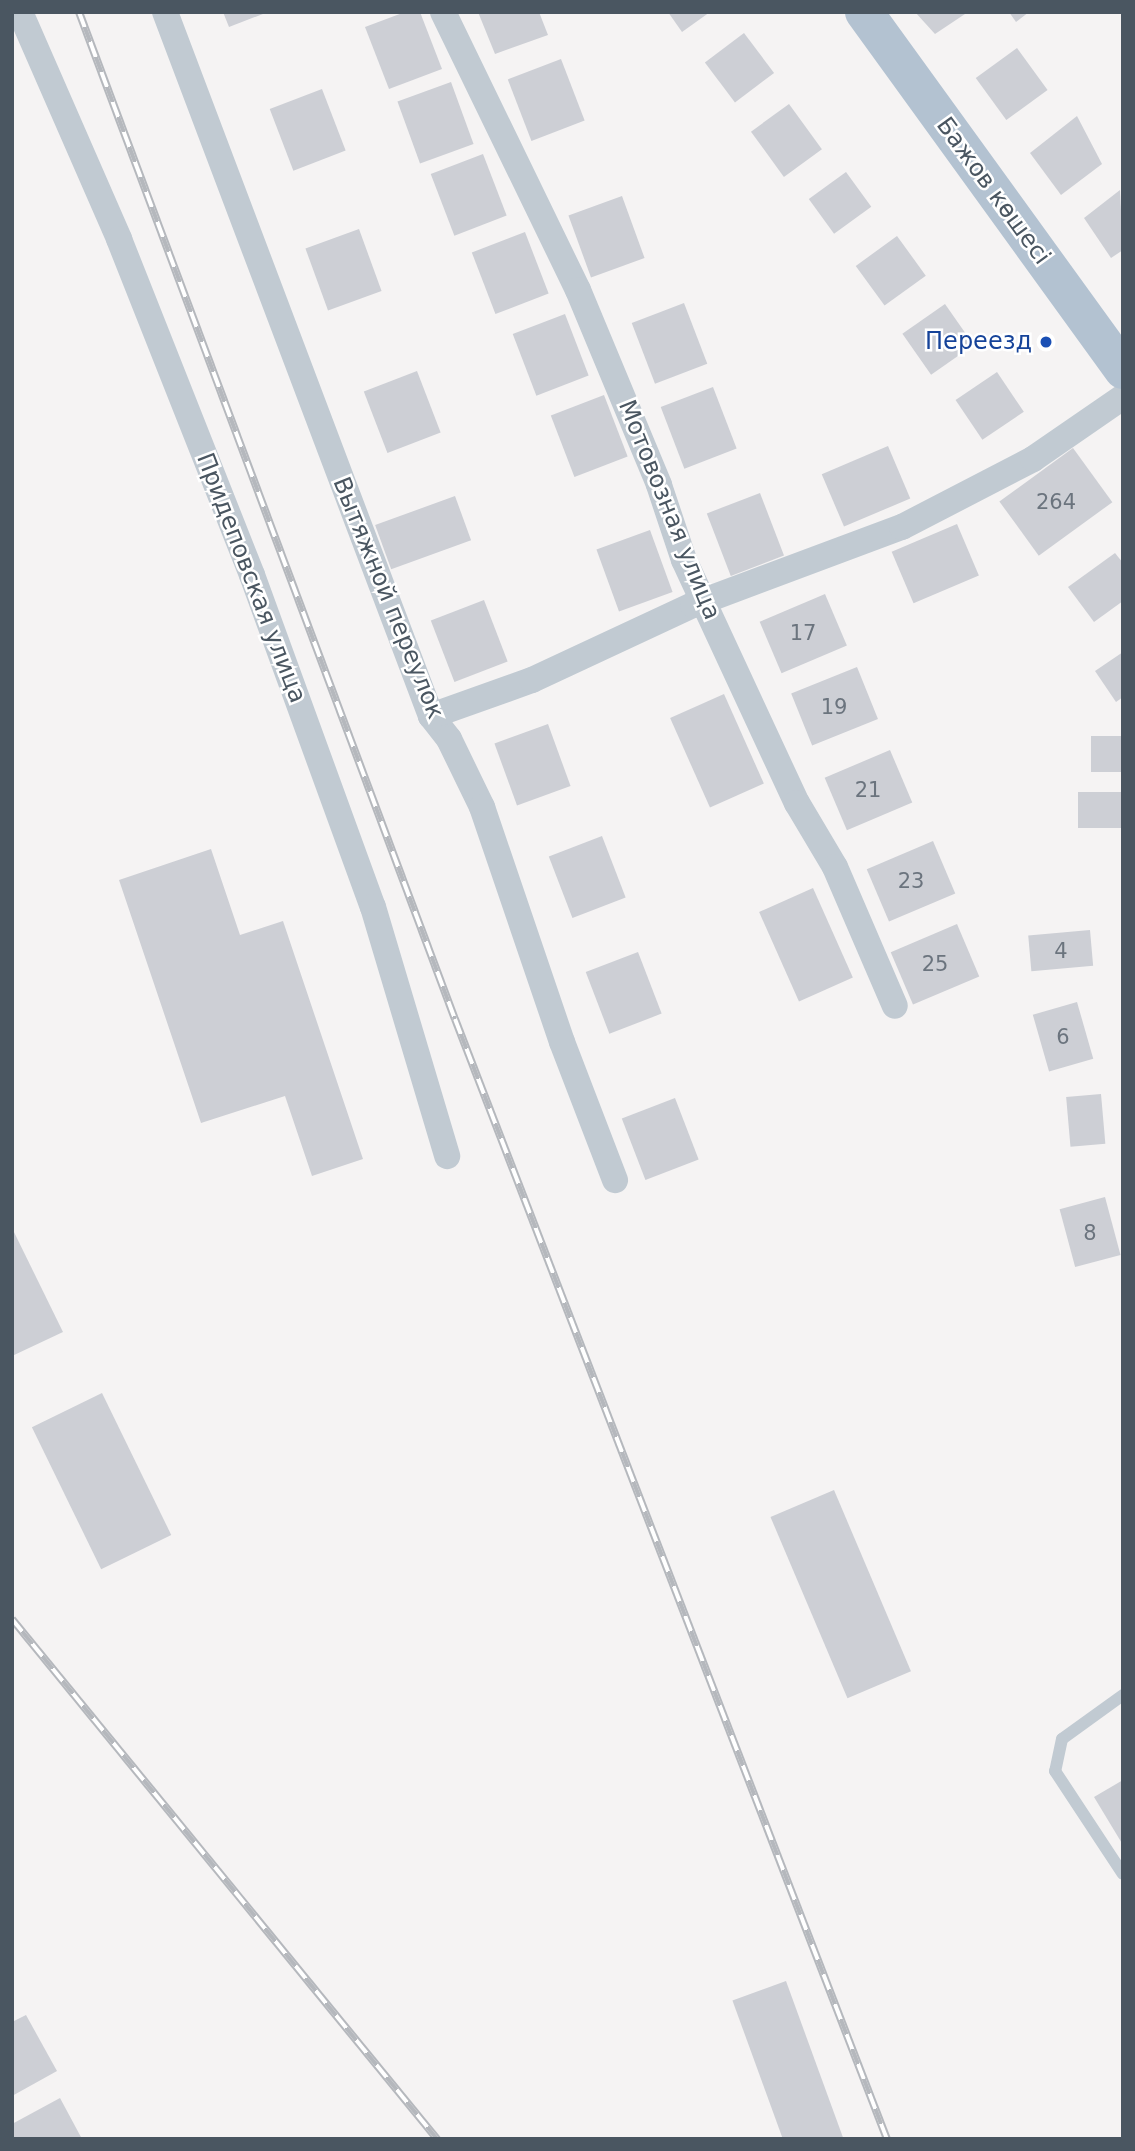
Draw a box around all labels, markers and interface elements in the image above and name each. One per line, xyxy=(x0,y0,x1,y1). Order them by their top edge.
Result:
street label: Бажов көшесі xyxy=(930,112,1056,270)
place label: Переезд xyxy=(925,328,1032,356)
marker: Переезд xyxy=(1038,334,1054,350)
street label: Мотовозная улица xyxy=(612,396,726,624)
street label: Придеповская улица xyxy=(190,449,312,707)
street label: Вытяжной переулок xyxy=(326,473,450,723)
house number: 264 xyxy=(1036,489,1076,515)
house number: 17 xyxy=(790,620,816,646)
house number: 19 xyxy=(821,694,847,720)
house number: 21 xyxy=(855,777,881,803)
house number: 23 xyxy=(898,868,924,894)
house number: 4 xyxy=(1054,938,1068,964)
house number: 25 xyxy=(922,951,948,977)
house number: 6 xyxy=(1056,1024,1070,1050)
house number: 8 xyxy=(1083,1220,1097,1246)

